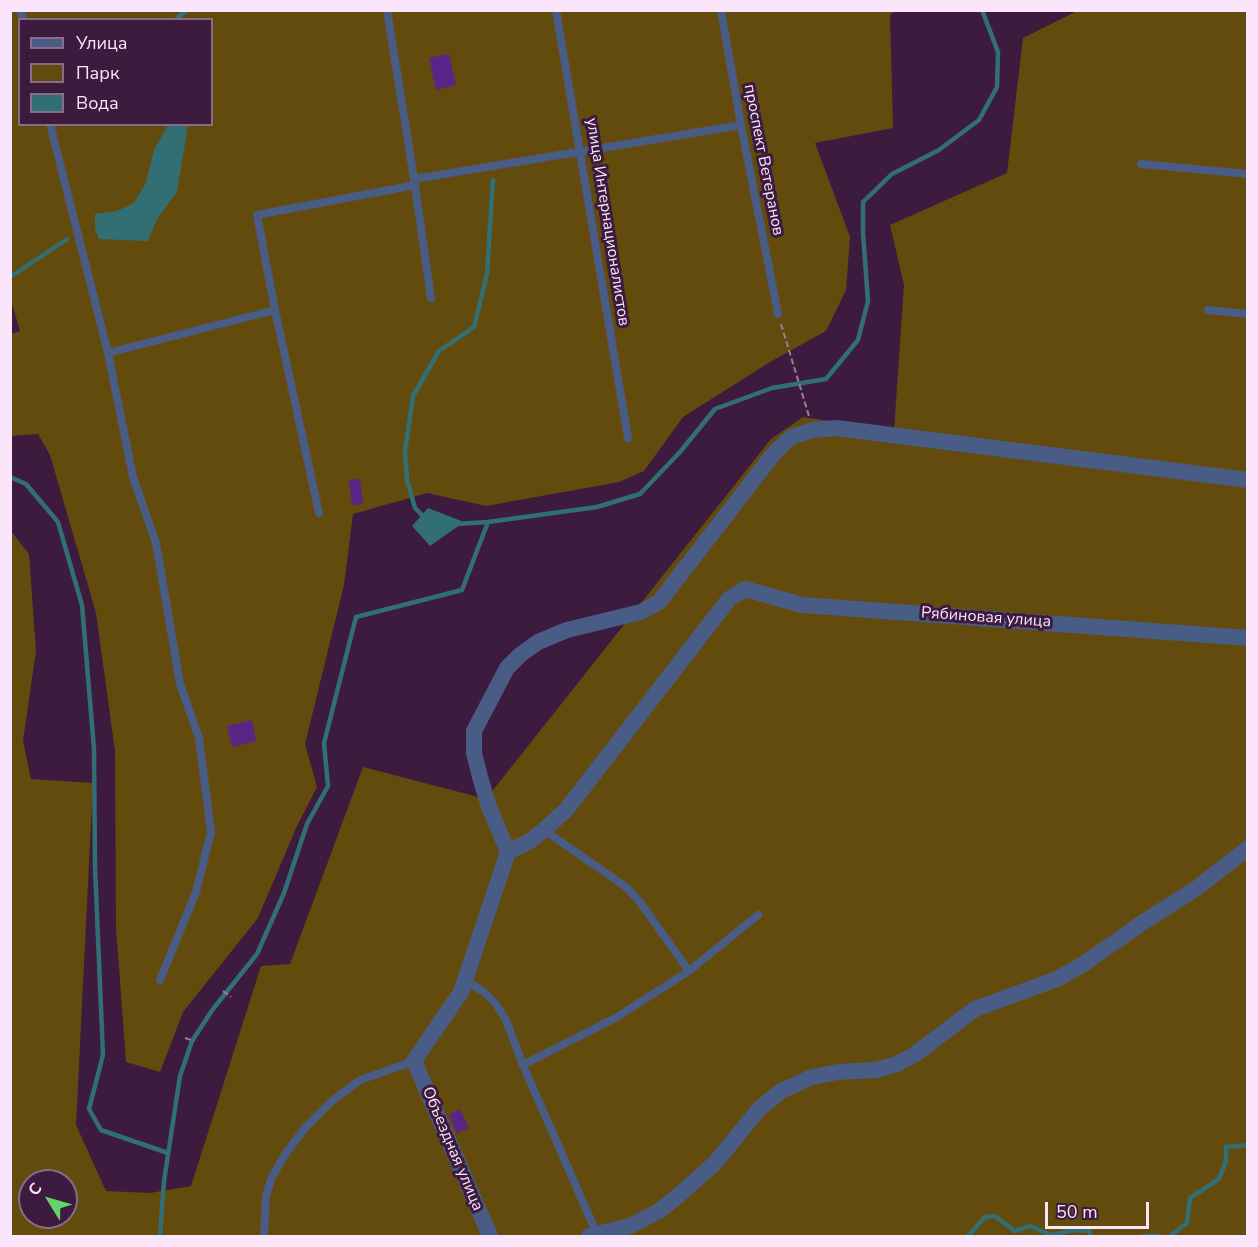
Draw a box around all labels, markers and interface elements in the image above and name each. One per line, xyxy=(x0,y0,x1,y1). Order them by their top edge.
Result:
legend xyxy=(18,18,213,126)
text: Улица xyxy=(76,31,127,55)
text: Парк xyxy=(76,61,119,85)
street label: проспект Ветеранов xyxy=(739,83,787,237)
text: Вода xyxy=(76,91,119,115)
street label: улица Интернационалистов xyxy=(581,117,633,327)
street label: Рябиновая улица xyxy=(920,604,1052,632)
street label: Объездная улица xyxy=(417,1084,487,1214)
north arrow xyxy=(18,1169,78,1229)
text: С xyxy=(23,1178,47,1200)
scale bar xyxy=(1048,1190,1152,1228)
text: 50 m xyxy=(1056,1200,1098,1224)

